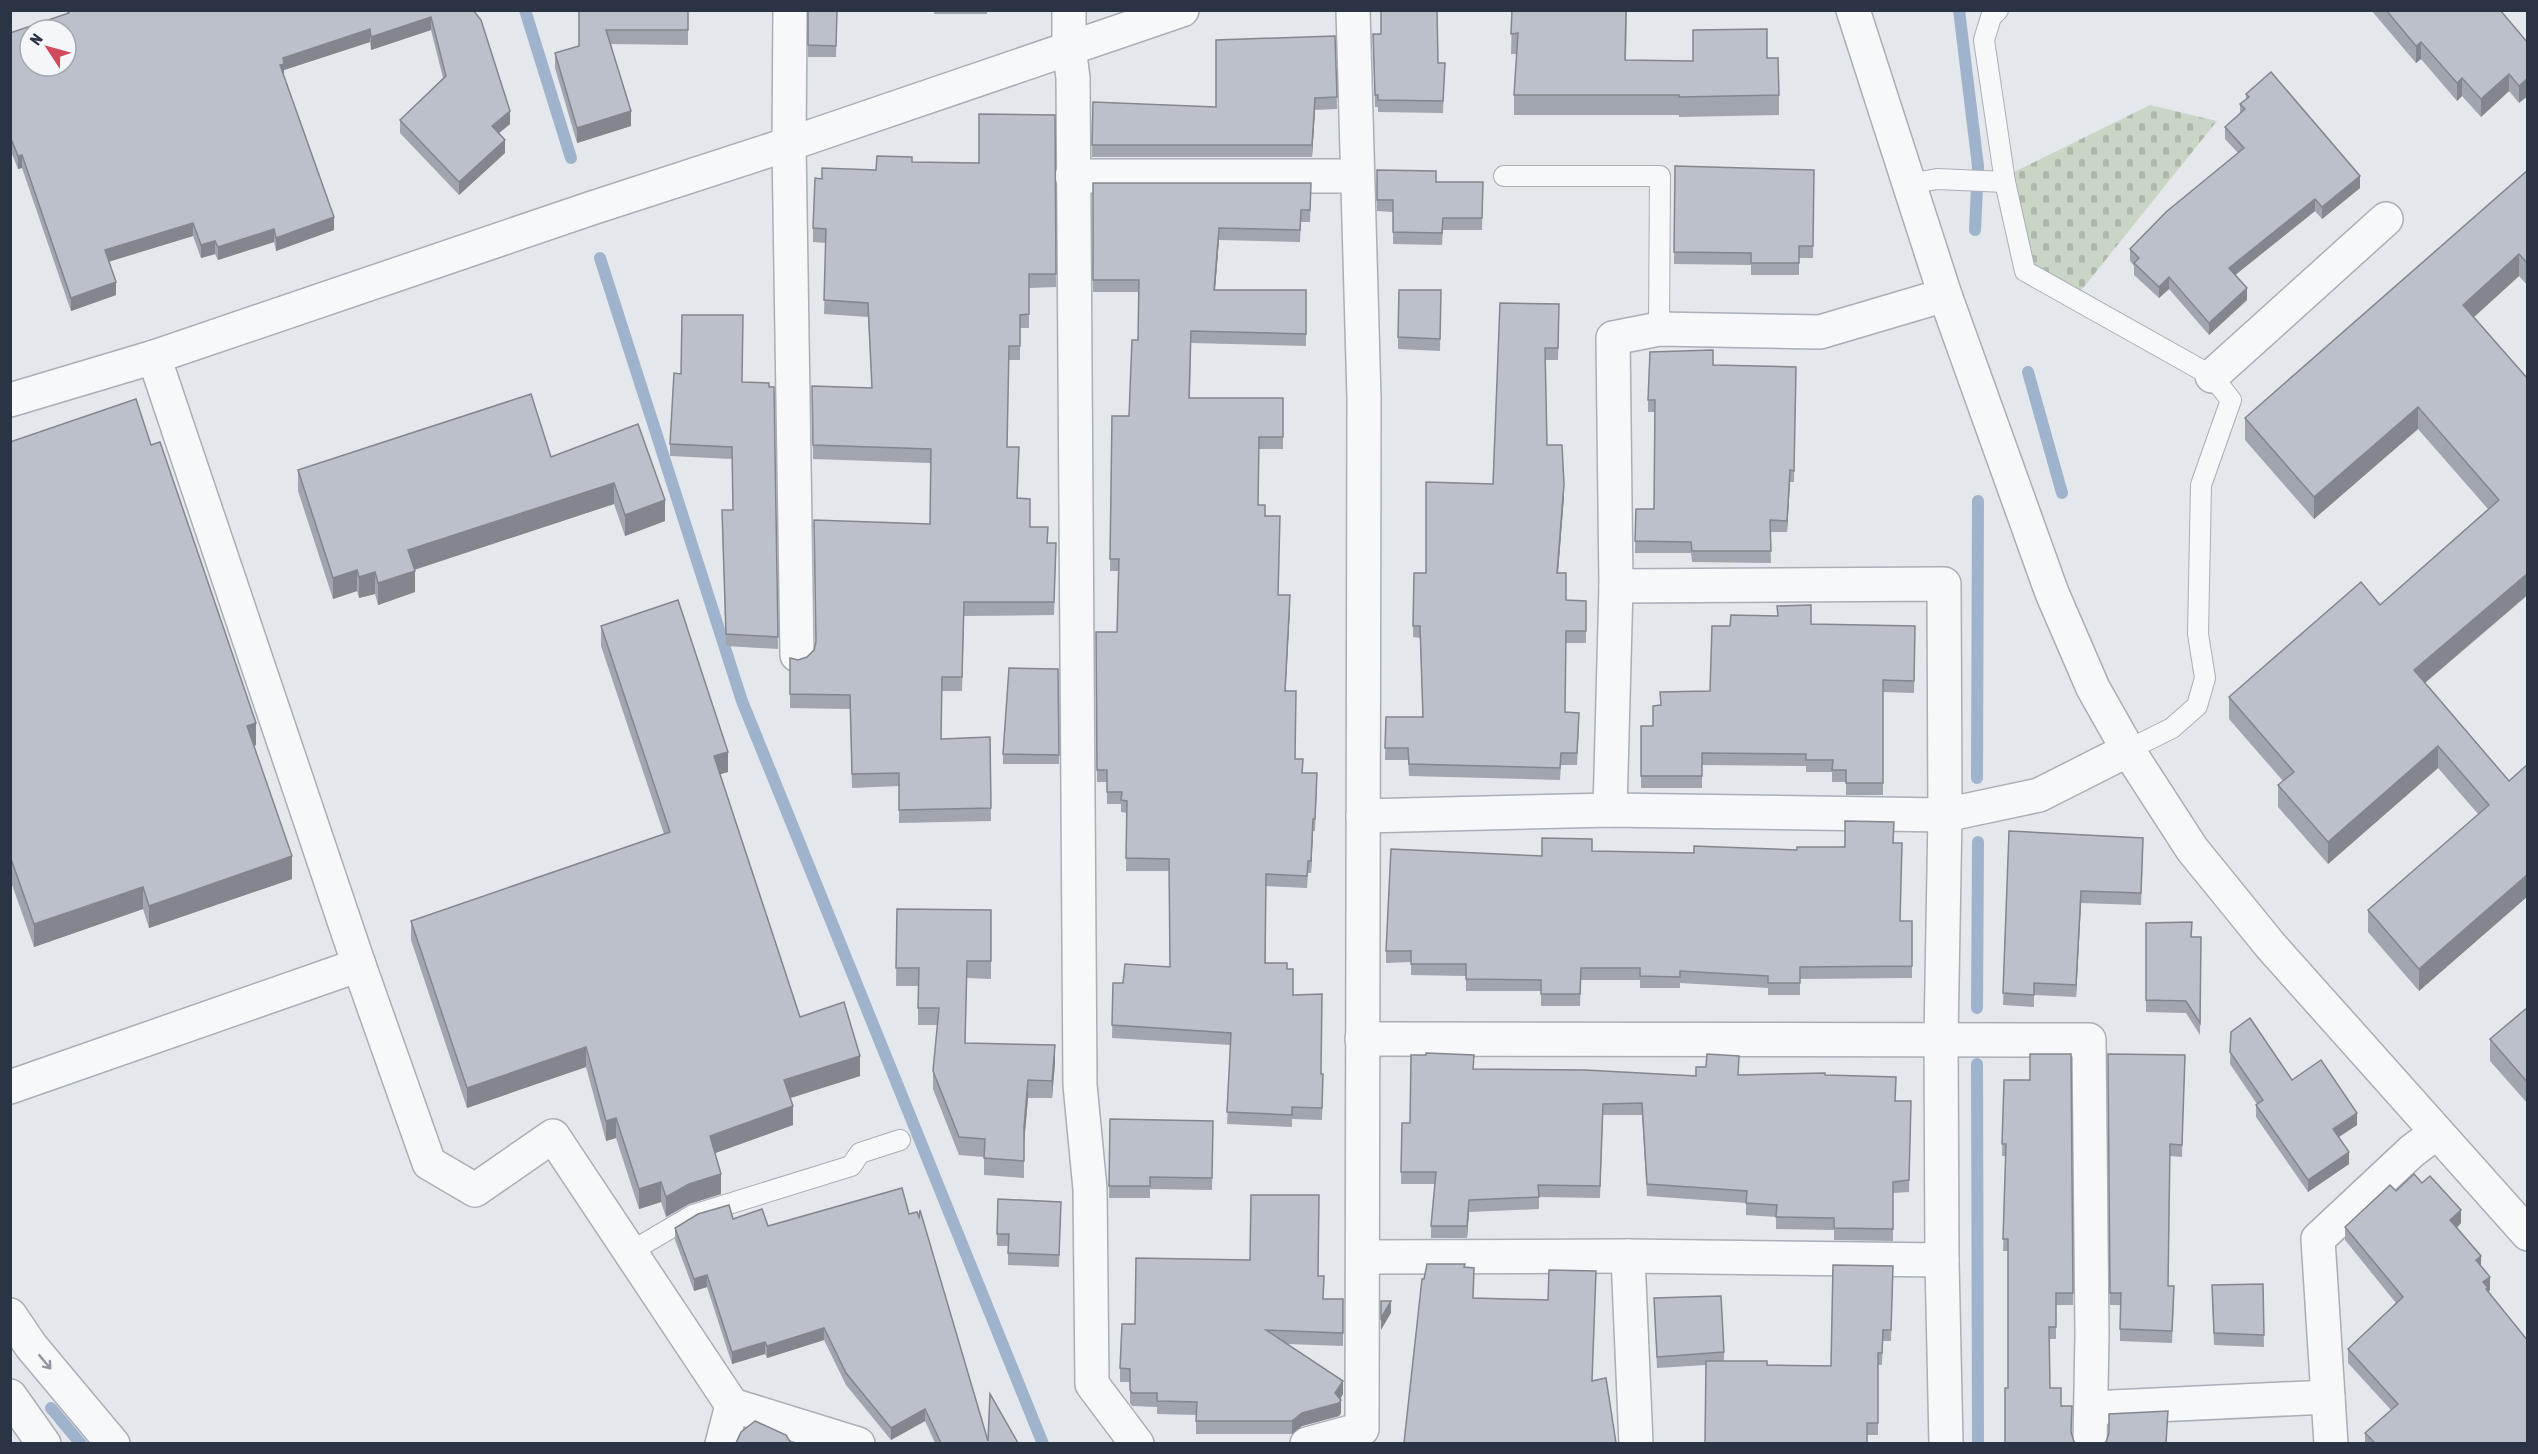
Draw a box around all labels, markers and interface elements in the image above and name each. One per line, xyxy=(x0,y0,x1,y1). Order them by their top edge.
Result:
north arrow xyxy=(18,18,78,78)
text: N xyxy=(26,30,46,48)
one-way arrow xyxy=(38,1354,52,1369)

